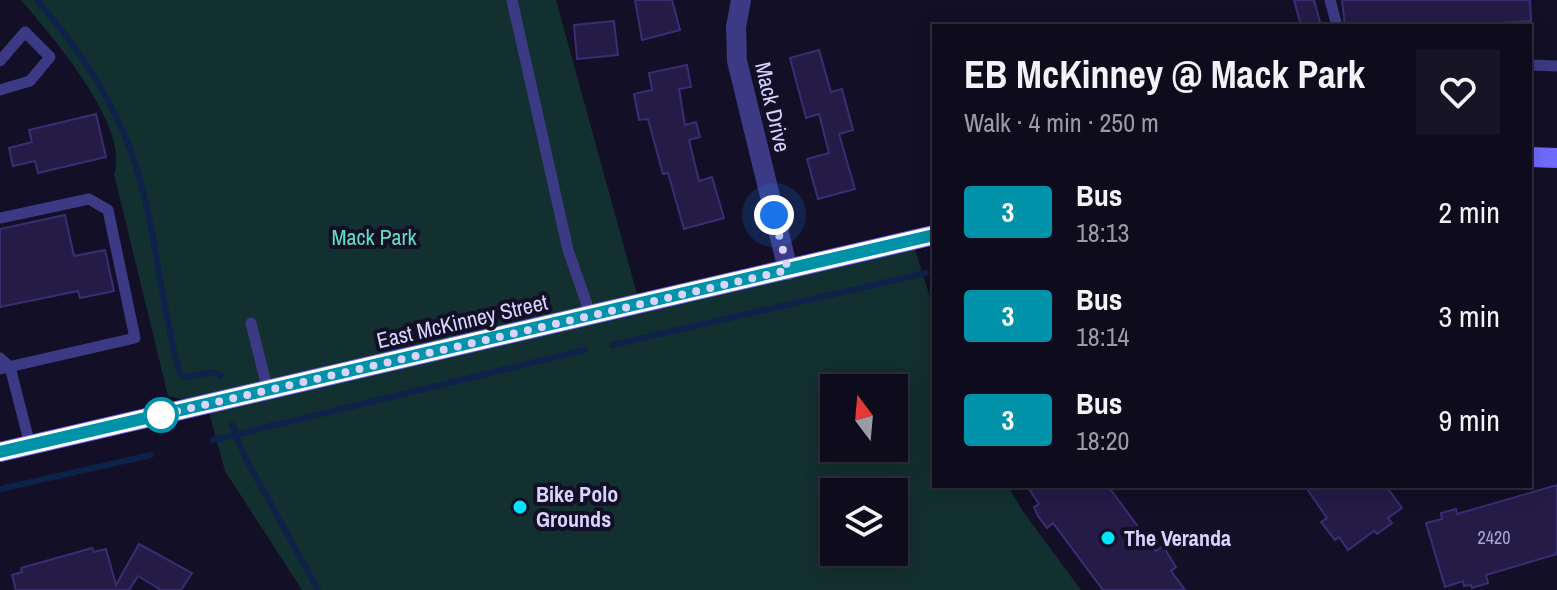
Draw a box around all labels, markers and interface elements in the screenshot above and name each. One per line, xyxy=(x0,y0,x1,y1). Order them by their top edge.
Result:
text: EB McKinney @ Mack Park xyxy=(964,49,1365,100)
button: heart xyxy=(1416,50,1500,134)
street label: Mack Drive xyxy=(748,59,798,155)
text: Walk · 4 min · 250 m xyxy=(964,105,1159,140)
text: Bus xyxy=(1076,175,1122,215)
text: 2 min xyxy=(1438,192,1500,232)
text: 3 xyxy=(1002,193,1014,231)
your location xyxy=(754,195,794,235)
text: 18:13 xyxy=(1076,215,1129,250)
park label: Mack Park xyxy=(331,222,418,252)
text: Bus xyxy=(1076,279,1122,319)
street label: East McKinney Street xyxy=(374,287,550,355)
text: 3 min xyxy=(1438,296,1500,336)
text: 3 xyxy=(1002,297,1014,335)
text: 18:14 xyxy=(1076,319,1129,354)
north arrow xyxy=(820,374,908,462)
map controls xyxy=(820,374,908,566)
text: Bus xyxy=(1076,383,1122,423)
unlabelled marker xyxy=(144,398,178,432)
text: 9 min xyxy=(1438,400,1500,440)
text: 3 xyxy=(1002,401,1014,439)
text: 18:20 xyxy=(1076,423,1129,458)
button: layers xyxy=(820,478,908,566)
place label: Bike Polo Grounds xyxy=(536,479,618,534)
marker: Bike Polo Grounds xyxy=(511,498,529,516)
place label: The Veranda xyxy=(1124,523,1231,553)
house number: 2420 xyxy=(1478,525,1510,550)
marker: The Veranda xyxy=(1099,529,1117,547)

